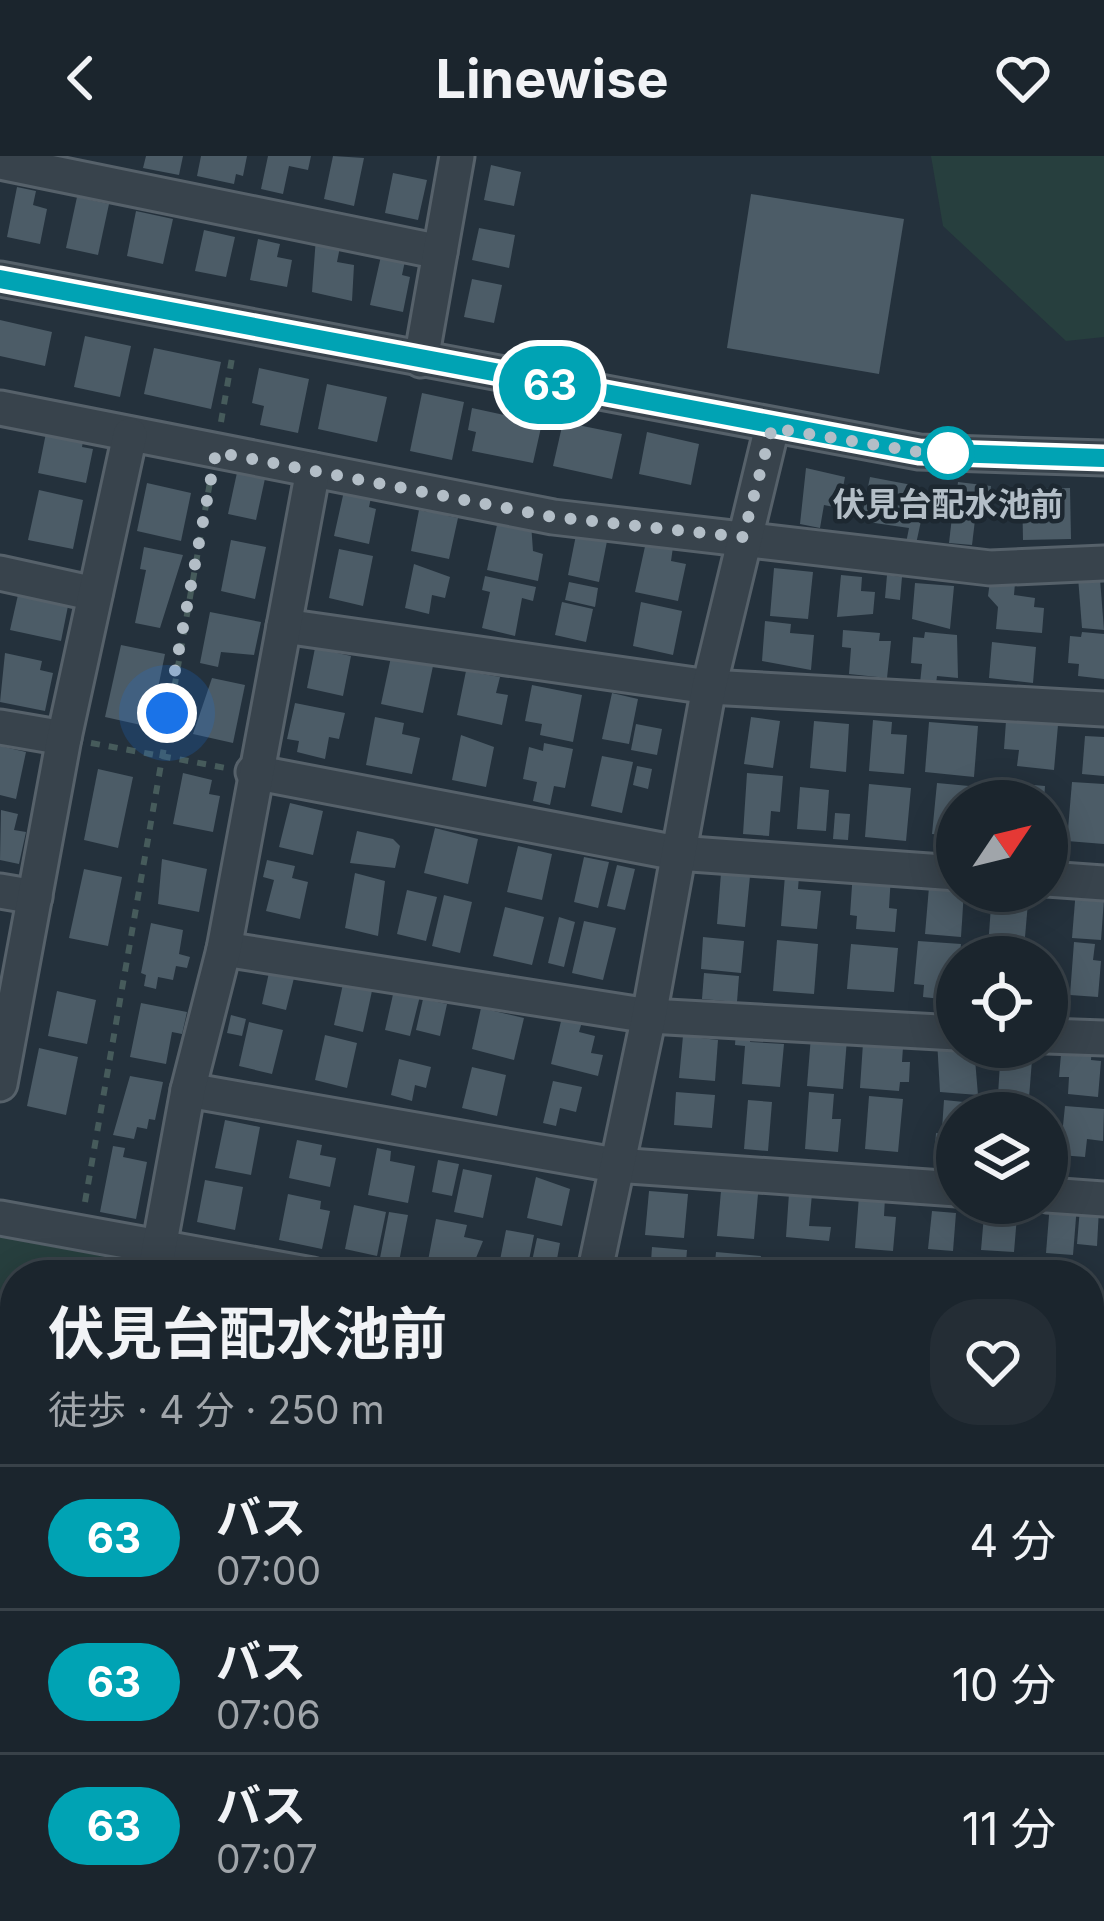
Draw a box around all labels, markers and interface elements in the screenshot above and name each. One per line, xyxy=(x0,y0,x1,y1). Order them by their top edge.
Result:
icon: back xyxy=(48,45,114,111)
icon: heart xyxy=(990,45,1056,111)
text: Linewise xyxy=(435,46,669,111)
line badge: 63 xyxy=(496,346,604,424)
text: 63 xyxy=(523,359,577,410)
marker: 伏見台配水池前 xyxy=(923,428,973,478)
place label: 伏見台配水池前 xyxy=(833,484,1064,524)
your location xyxy=(137,683,197,743)
north arrow xyxy=(936,780,1068,912)
map controls xyxy=(936,780,1068,1224)
button: locate xyxy=(936,936,1068,1068)
button: layers xyxy=(936,1092,1068,1224)
text: 伏見台配水池前 xyxy=(48,1299,447,1368)
button: heart xyxy=(930,1299,1056,1425)
text: 徒歩 · 4 分 · 250 m xyxy=(48,1386,385,1433)
text: バス xyxy=(216,1490,306,1545)
text: 63 xyxy=(87,1512,141,1563)
text: 4 分 xyxy=(969,1513,1056,1568)
text: 07:00 xyxy=(216,1547,321,1594)
text: バス xyxy=(216,1634,306,1689)
text: 63 xyxy=(87,1656,141,1707)
text: 10 分 xyxy=(952,1657,1056,1712)
text: 07:06 xyxy=(216,1691,321,1738)
text: バス xyxy=(216,1778,306,1833)
text: 63 xyxy=(87,1800,141,1851)
text: 11 分 xyxy=(962,1801,1056,1856)
text: 07:07 xyxy=(216,1835,318,1882)

